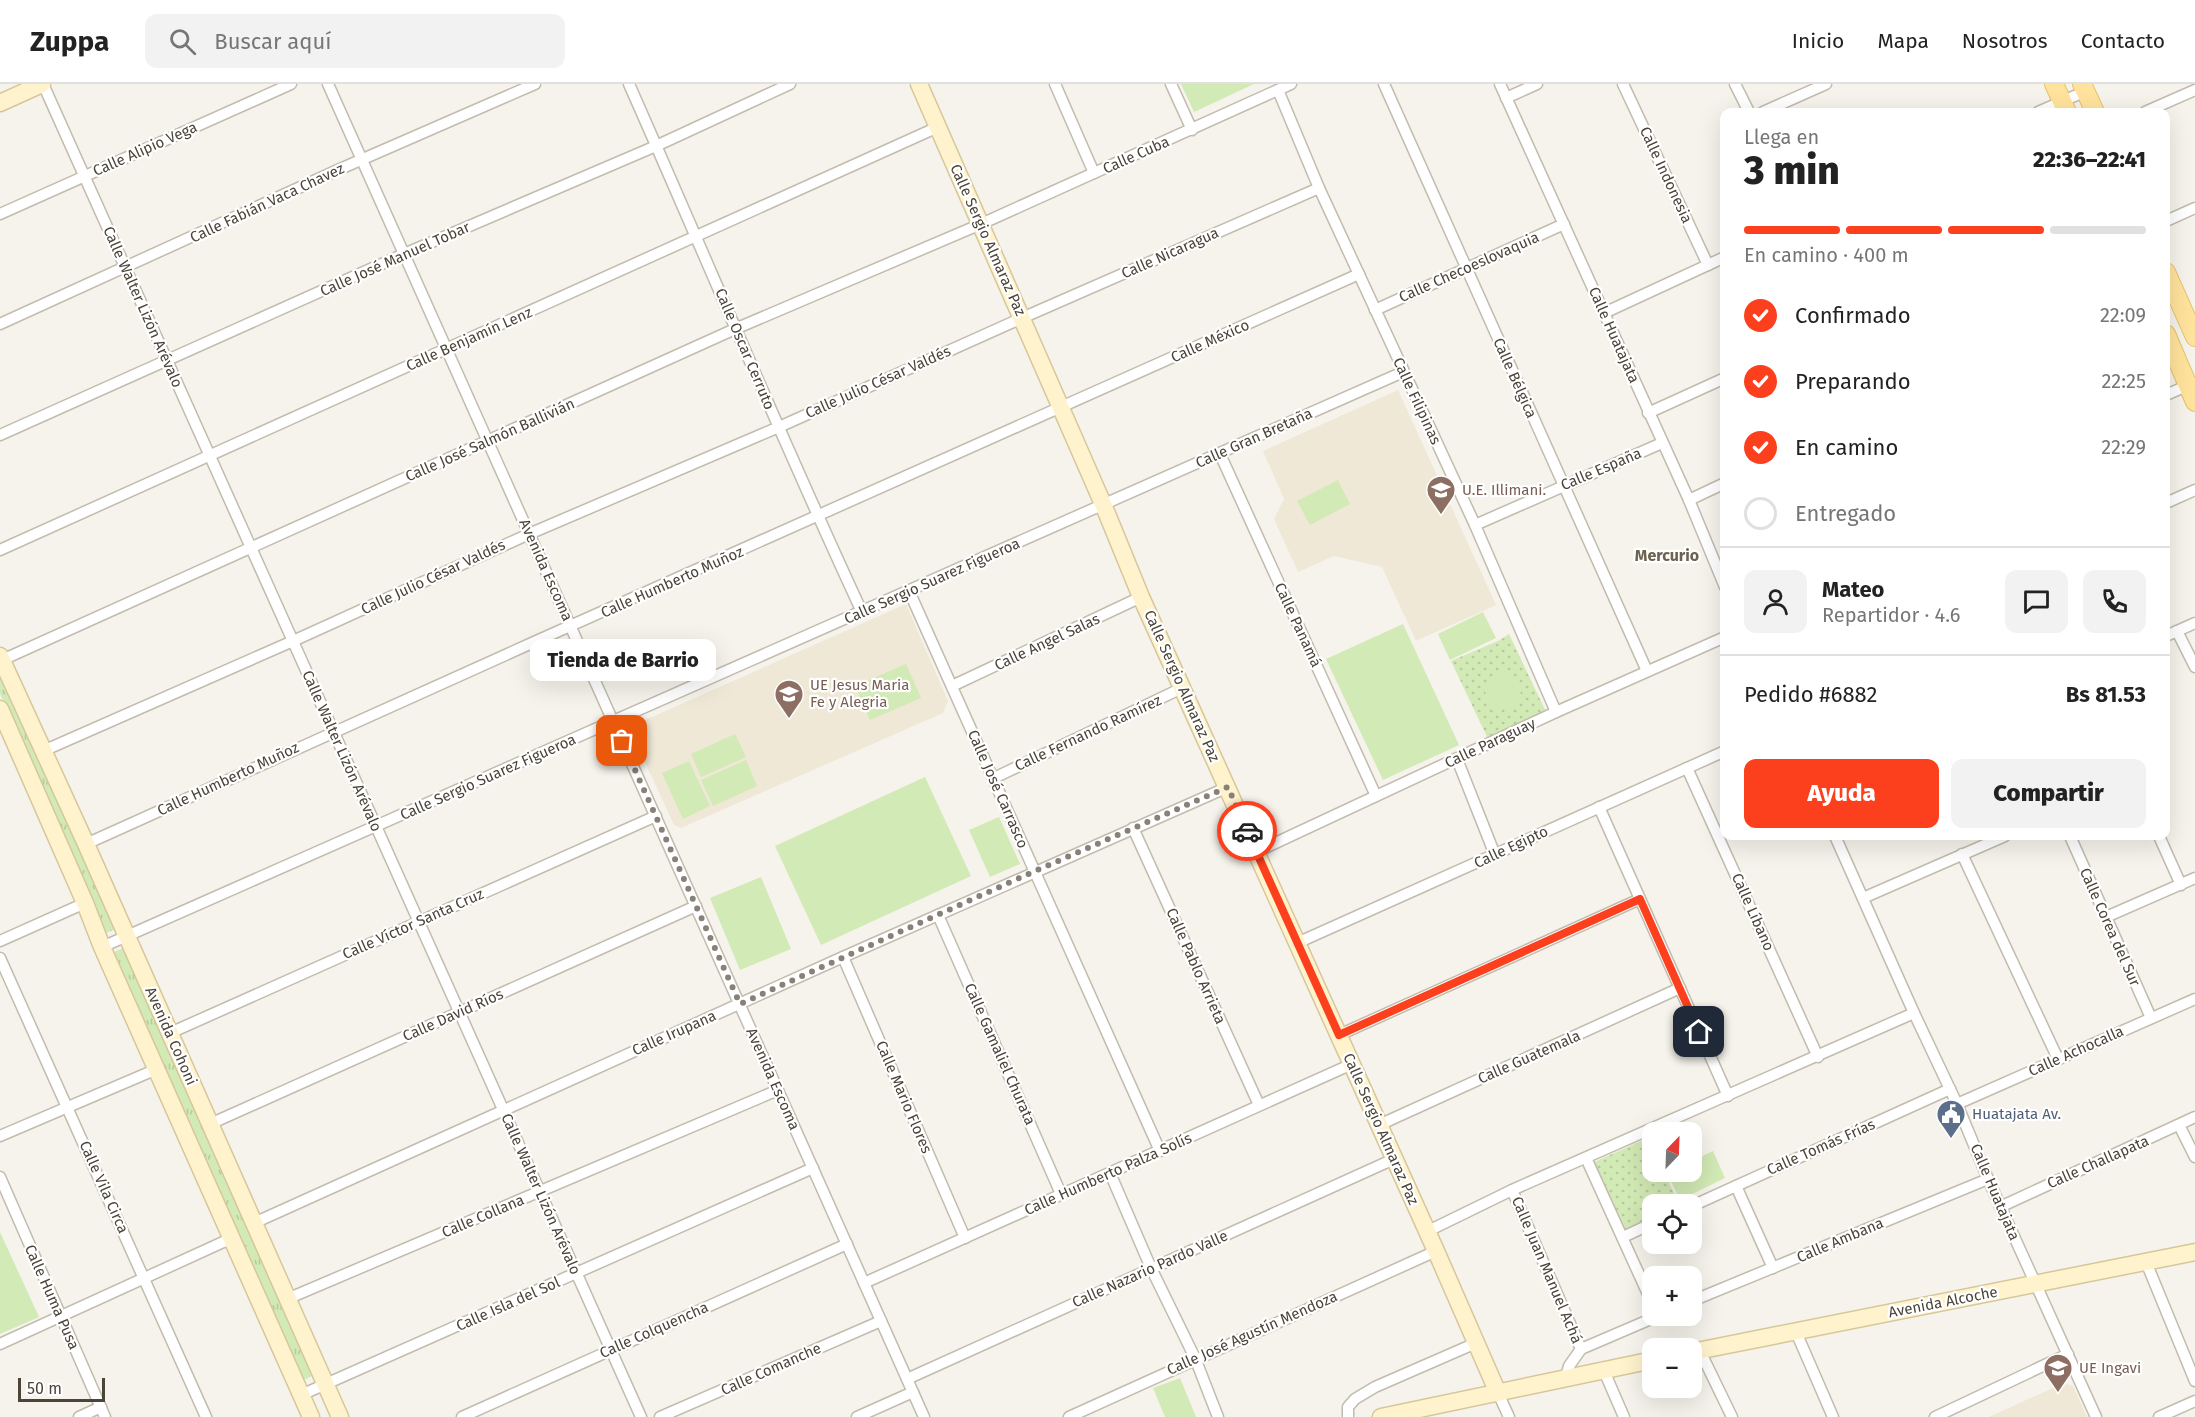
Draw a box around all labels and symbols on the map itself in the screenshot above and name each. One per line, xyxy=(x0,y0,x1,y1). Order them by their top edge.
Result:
street label: Calle Alipio Vega xyxy=(90,118,200,180)
street label: Calle Indonesia xyxy=(1636,124,1696,226)
street label: Calle Cuba xyxy=(1100,132,1172,178)
street label: Calle Fabián Vaca Chavez xyxy=(187,159,347,247)
street label: Calle Sergio Almaraz Paz xyxy=(946,161,1030,319)
street label: Calle José Manuel Tobar xyxy=(317,218,473,300)
street label: Calle Walter Lizón Arévalo xyxy=(99,224,187,390)
street label: Calle Nicaragua xyxy=(1119,224,1221,282)
street label: Calle Checoeslovaquia xyxy=(1396,228,1542,306)
street label: Calle Huatajata xyxy=(1585,284,1643,386)
street label: Calle Oscar Cerruto xyxy=(711,286,779,412)
street label: Calle Benjamín Lenz xyxy=(403,303,535,375)
street label: Calle México xyxy=(1168,316,1252,366)
street label: Calle Bélgica xyxy=(1489,335,1541,421)
street label: Calle Julio César Valdés xyxy=(803,342,953,422)
street label: Calle Filipinas xyxy=(1389,355,1445,447)
street label: Calle José Salmón Ballivián xyxy=(403,395,577,485)
street label: Calle Gran Bretaña xyxy=(1193,404,1315,472)
street label: Calle España xyxy=(1558,444,1644,494)
school or university icon: U.E. Illimani. xyxy=(1425,474,1457,516)
place label: U.E. Illimani. xyxy=(1462,481,1546,499)
street label: Avenida Escoma xyxy=(515,516,577,624)
street label: Calle Sergio Suarez Figueroa xyxy=(841,534,1023,628)
street label: Calle Julio César Valdés xyxy=(358,536,508,618)
street label: Calle Humberto Muñoz xyxy=(598,542,746,622)
district label: Mercurio xyxy=(1635,546,1699,565)
street label: Calle Panamá xyxy=(1271,580,1325,670)
street label: Calle Sergio Almaraz Paz xyxy=(1140,607,1224,765)
street label: Calle Angel Salas xyxy=(991,610,1103,674)
callout: Tienda de Barrio xyxy=(529,639,715,681)
street label: Calle Walter Lizón Arévalo xyxy=(298,668,386,834)
place label: UE Jesus Maria Fe y Alegria xyxy=(810,676,909,711)
school or university icon: UE Jesus Maria Fe y Alegria xyxy=(773,678,805,720)
street label: Calle Fernando Ramírez xyxy=(1012,691,1164,775)
street label: Calle Paraguay xyxy=(1442,714,1539,772)
pin xyxy=(596,715,647,766)
street label: Calle José Carrasco xyxy=(964,727,1032,851)
street label: Calle Sergio Suarez Figueroa xyxy=(397,730,579,824)
street label: Calle Humberto Muñoz xyxy=(154,738,302,820)
courier xyxy=(1217,801,1277,861)
street label: Calle Egipto xyxy=(1471,822,1551,872)
street label: Calle Corea del Sur xyxy=(2076,865,2144,989)
street label: Calle Líbano xyxy=(1728,870,1778,954)
street label: Calle Víctor Santa Cruz xyxy=(340,885,487,963)
street label: Calle Pablo Arrieta xyxy=(1162,905,1230,1027)
street label: Calle Gamaliel Churata xyxy=(961,980,1039,1128)
street label: Avenida Cohoni xyxy=(141,984,201,1088)
street label: Calle David Ríos xyxy=(400,985,506,1045)
street label: Calle Irupana xyxy=(629,1006,719,1060)
pin xyxy=(1673,1006,1724,1057)
street label: Calle Achocalla xyxy=(2026,1022,2126,1080)
street label: Avenida Escoma xyxy=(742,1025,804,1133)
street label: Calle Guatemala xyxy=(1475,1026,1583,1088)
street label: Calle Mario Flores xyxy=(872,1038,936,1156)
street label: Calle Sergio Almaraz Paz xyxy=(1339,1050,1423,1208)
public building icon: Huatajata Av. xyxy=(1935,1098,1967,1140)
place label: Huatajata Av. xyxy=(1972,1105,2061,1123)
street label: Calle Walter Lizón Arévalo xyxy=(497,1111,585,1277)
street label: Calle Tomás Frías xyxy=(1764,1115,1878,1179)
north arrow xyxy=(1642,1122,1702,1182)
street label: Calle Humberto Palza Solís xyxy=(1022,1129,1194,1219)
street label: Calle Challapata xyxy=(2044,1132,2152,1192)
street label: Calle Vila Circa xyxy=(76,1138,132,1236)
street label: Calle Huatajata xyxy=(1967,1141,2023,1243)
street label: Calle Collana xyxy=(439,1191,527,1241)
street label: Calle Juan Manuel Achá xyxy=(1508,1194,1586,1346)
street label: Calle Ambana xyxy=(1794,1214,1886,1266)
street label: Calle Nazario Pardo Valle xyxy=(1069,1227,1231,1311)
street label: Calle Huma Pusa xyxy=(21,1242,83,1352)
street label: Calle Isla del Sol xyxy=(453,1273,563,1335)
street label: Avenida Alcoche xyxy=(1887,1283,1999,1321)
street label: Calle José Agustín Mendoza xyxy=(1164,1287,1340,1379)
street label: Calle Colquencha xyxy=(597,1298,711,1362)
street label: Calle Comanche xyxy=(718,1339,824,1399)
school or university icon: UE Ingavi xyxy=(2042,1352,2074,1394)
place label: UE Ingavi xyxy=(2079,1359,2141,1377)
scale bar xyxy=(18,1375,105,1402)

